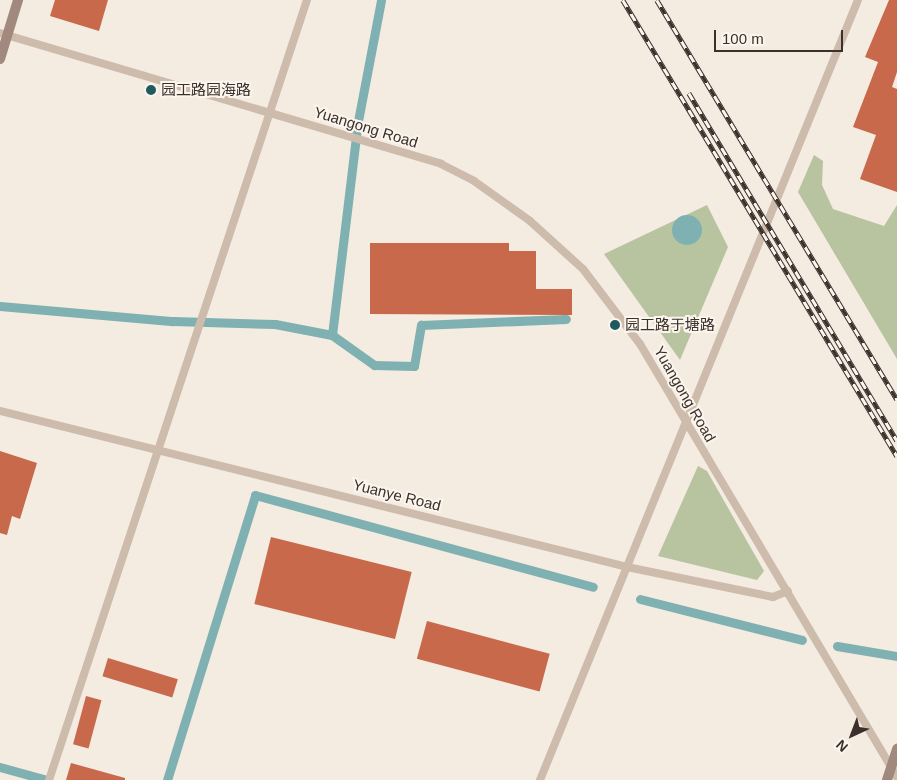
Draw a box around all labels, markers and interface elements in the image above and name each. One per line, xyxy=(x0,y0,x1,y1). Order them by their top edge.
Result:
scale bar xyxy=(717,20,846,52)
text: 100 m xyxy=(722,30,764,47)
place label: 园工路园海路 xyxy=(161,81,251,99)
marker: 园工路园海路 xyxy=(145,84,157,96)
street label: Yuangong Road xyxy=(312,103,420,151)
place label: 园工路于塘路 xyxy=(625,316,715,334)
marker: 园工路于塘路 xyxy=(609,319,621,331)
street label: Yuangong Road xyxy=(650,343,720,445)
street label: Yuanye Road xyxy=(351,475,443,515)
north arrow xyxy=(827,710,877,760)
text: N xyxy=(833,737,851,755)

